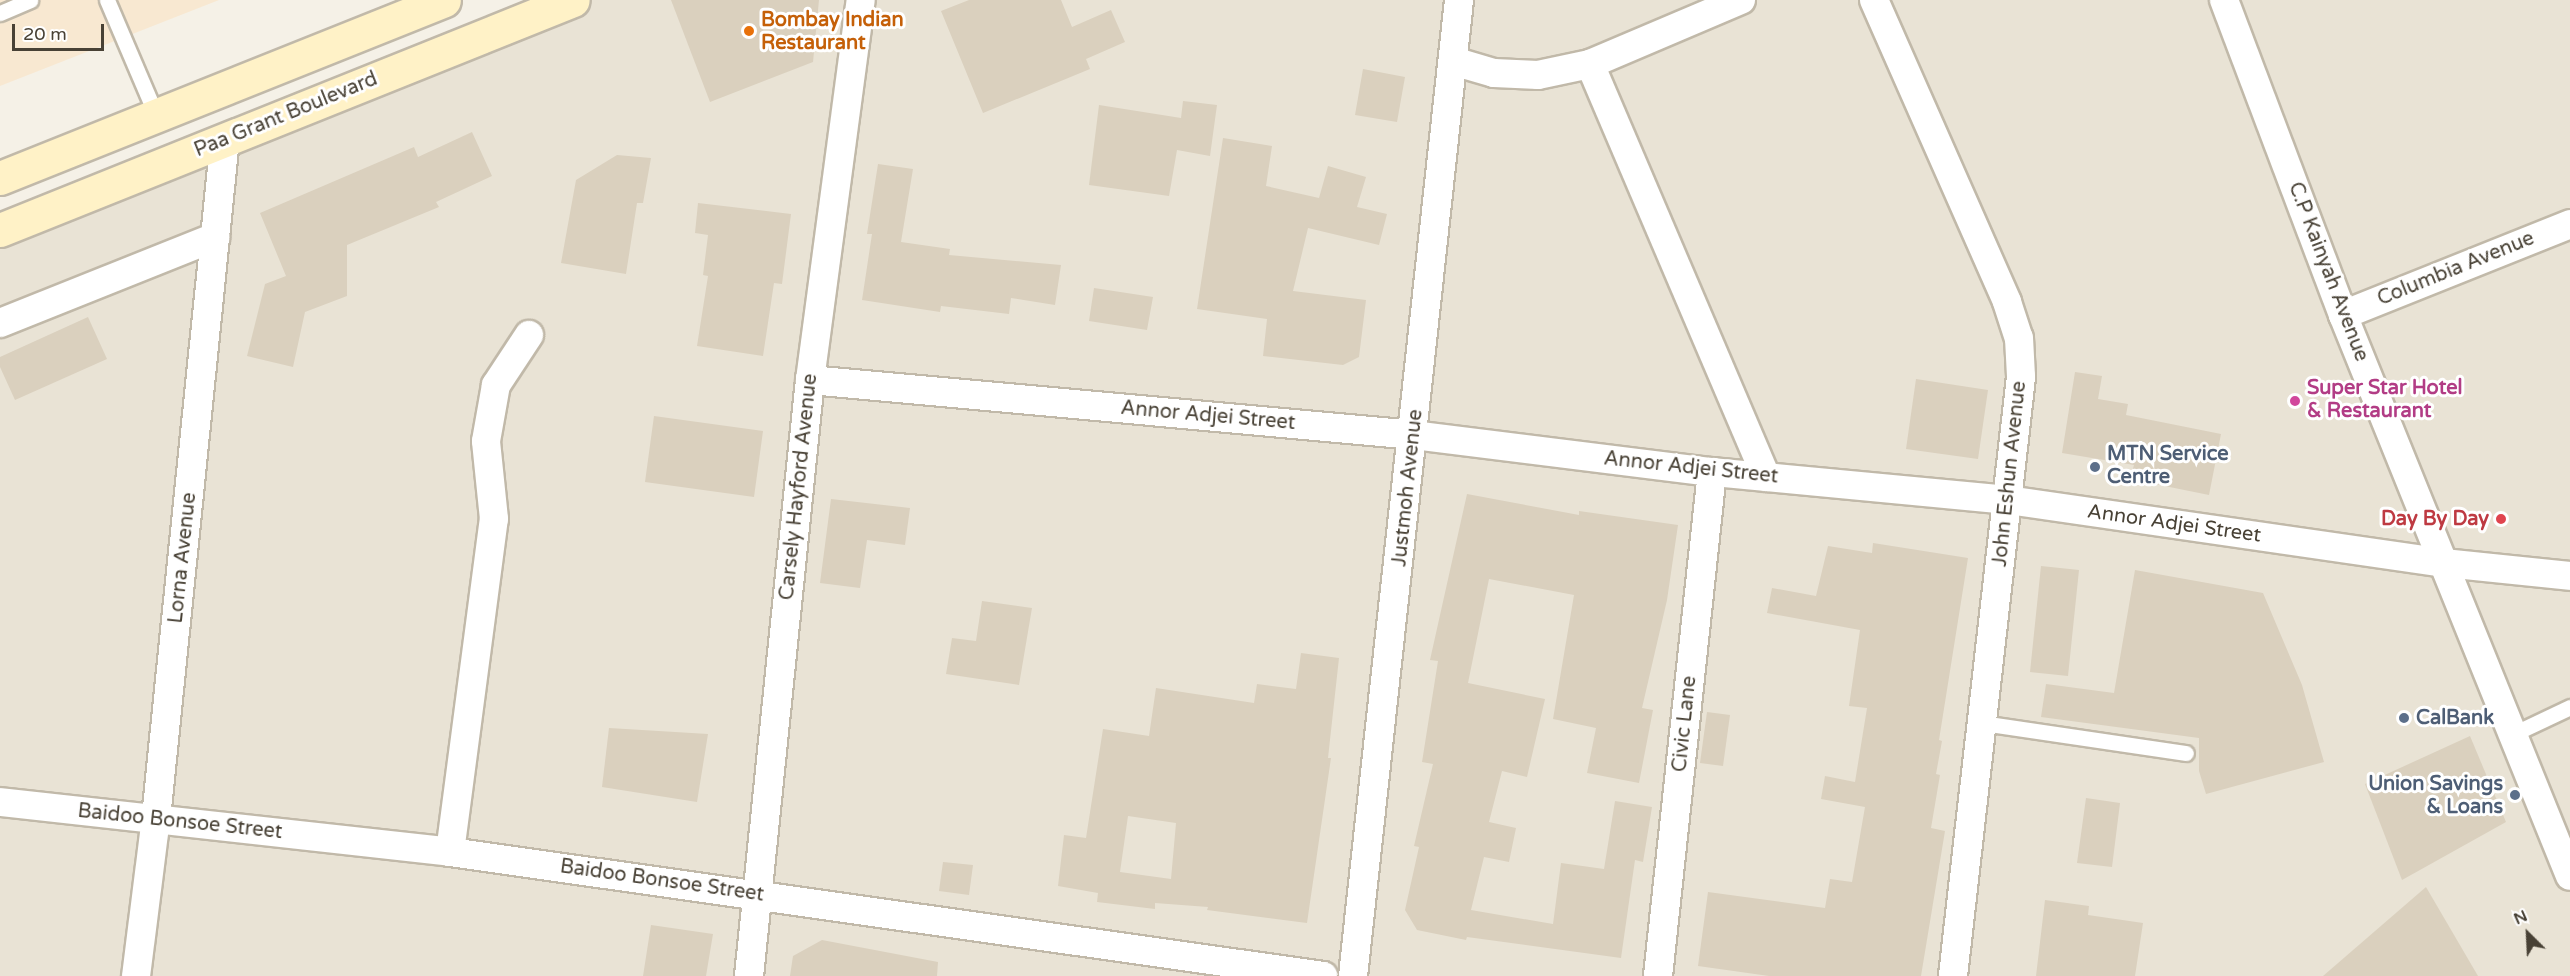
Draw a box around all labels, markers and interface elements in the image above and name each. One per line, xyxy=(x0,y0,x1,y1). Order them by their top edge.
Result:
place label: Bombay Indian Restaurant xyxy=(761,8,904,55)
scale bar xyxy=(15,12,106,50)
text: 20 m xyxy=(23,23,67,45)
marker: Bombay Indian Restaurant xyxy=(742,24,756,38)
street label: Paa Grant Boulevard xyxy=(191,67,381,163)
street label: C.P Kainyah Avenue xyxy=(2283,179,2373,365)
street label: Columbia Avenue xyxy=(2374,227,2538,311)
street label: Carsely Hayford Avenue xyxy=(775,373,823,601)
place label: Super Star Hotel & Restaurant xyxy=(2307,377,2462,424)
street label: John Eshun Avenue xyxy=(1988,380,2032,568)
marker: Super Star Hotel & Restaurant xyxy=(2288,394,2302,408)
street label: Annor Adjei Street xyxy=(1120,396,1296,436)
street label: Justmoh Avenue xyxy=(1388,408,1428,568)
place label: MTN Service Centre xyxy=(2107,443,2229,490)
street label: Annor Adjei Street xyxy=(1603,447,1779,489)
marker: MTN Service Centre xyxy=(2088,460,2102,474)
street label: Lorna Avenue xyxy=(164,491,202,625)
street label: Annor Adjei Street xyxy=(2086,500,2262,548)
place label: Day By Day xyxy=(2381,507,2489,531)
marker: Day By Day xyxy=(2494,512,2508,526)
street label: Civic Lane xyxy=(1668,675,1702,773)
place label: CalBank xyxy=(2416,706,2494,730)
marker: CalBank xyxy=(2397,711,2411,725)
place label: Union Savings & Loans xyxy=(2368,772,2503,819)
marker: Union Savings & Loans xyxy=(2508,788,2522,802)
street label: Baidoo Bonsoe Street xyxy=(76,799,284,845)
street label: Baidoo Bonsoe Street xyxy=(558,855,766,907)
north arrow xyxy=(2498,904,2558,964)
text: N xyxy=(2511,906,2531,929)

